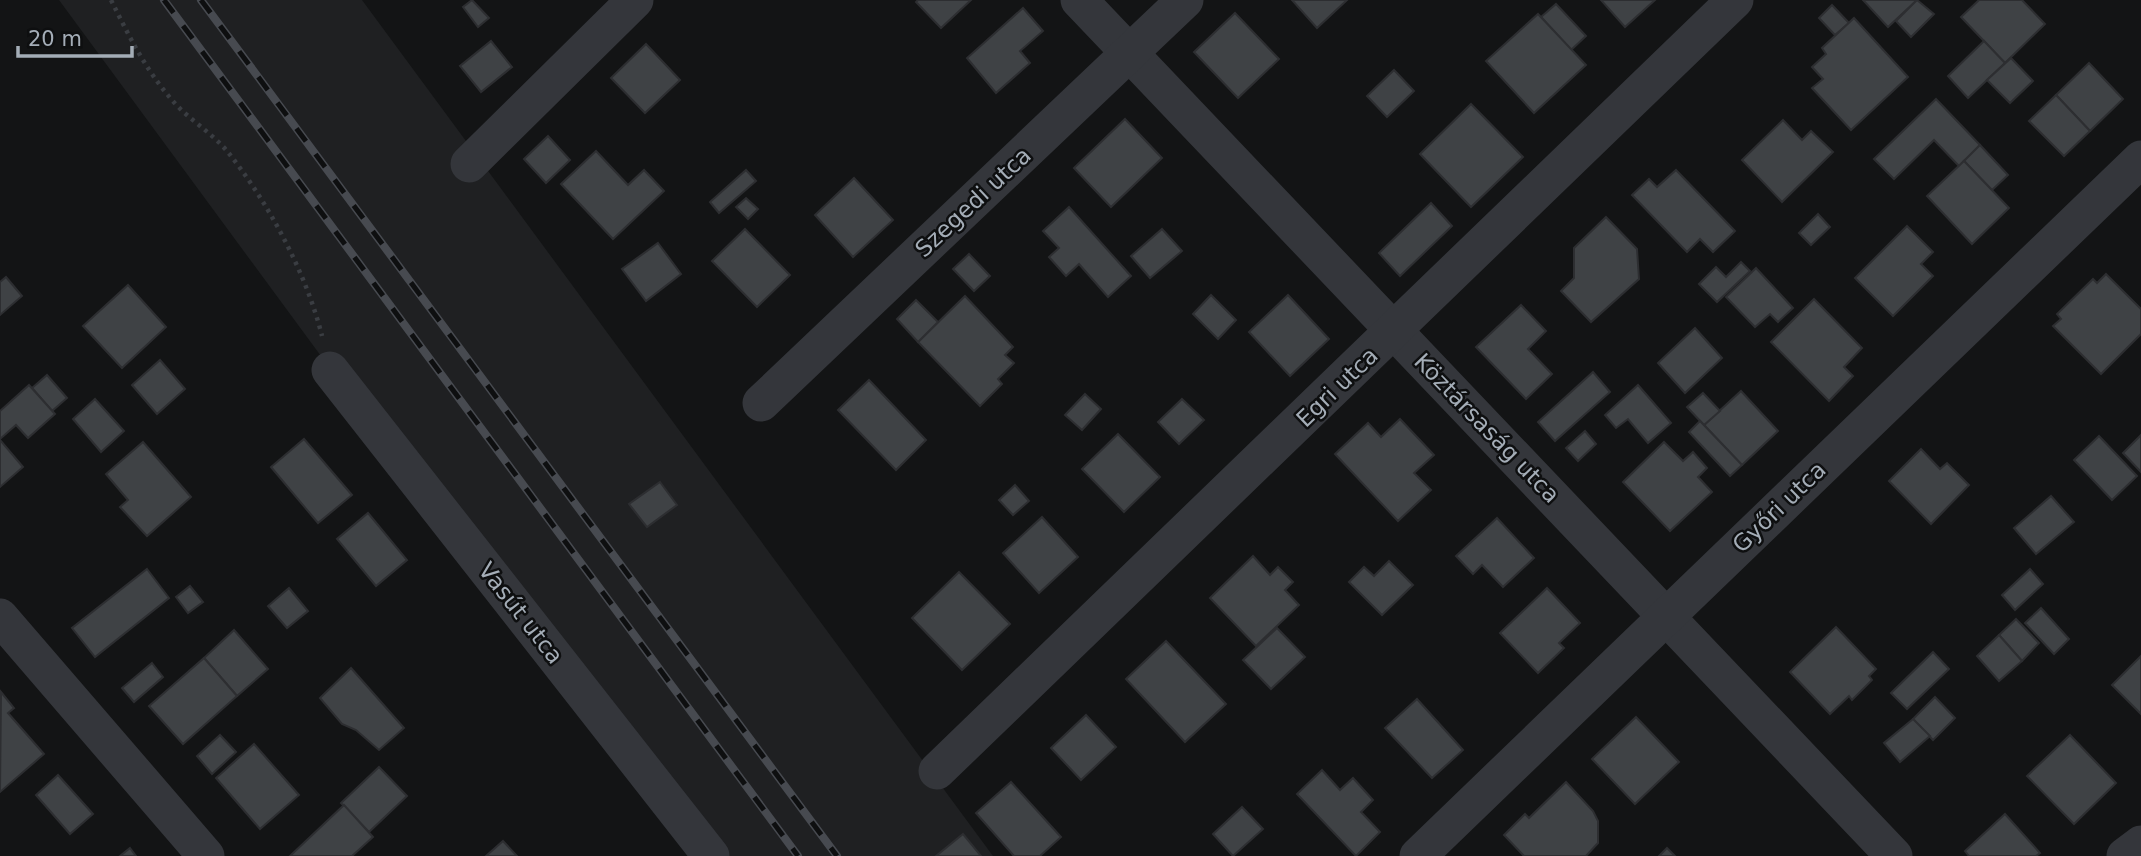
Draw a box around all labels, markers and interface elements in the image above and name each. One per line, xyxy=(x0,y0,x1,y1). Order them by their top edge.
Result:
scale bar xyxy=(18,14,131,58)
text: 20 m xyxy=(28,27,82,51)
street label: Szegedi utca xyxy=(910,142,1036,262)
street label: Egri utca xyxy=(1291,342,1383,432)
street label: Köztársaság utca xyxy=(1409,348,1565,508)
street label: Győri utca xyxy=(1727,456,1831,558)
street label: Vasút utca xyxy=(473,557,569,669)

